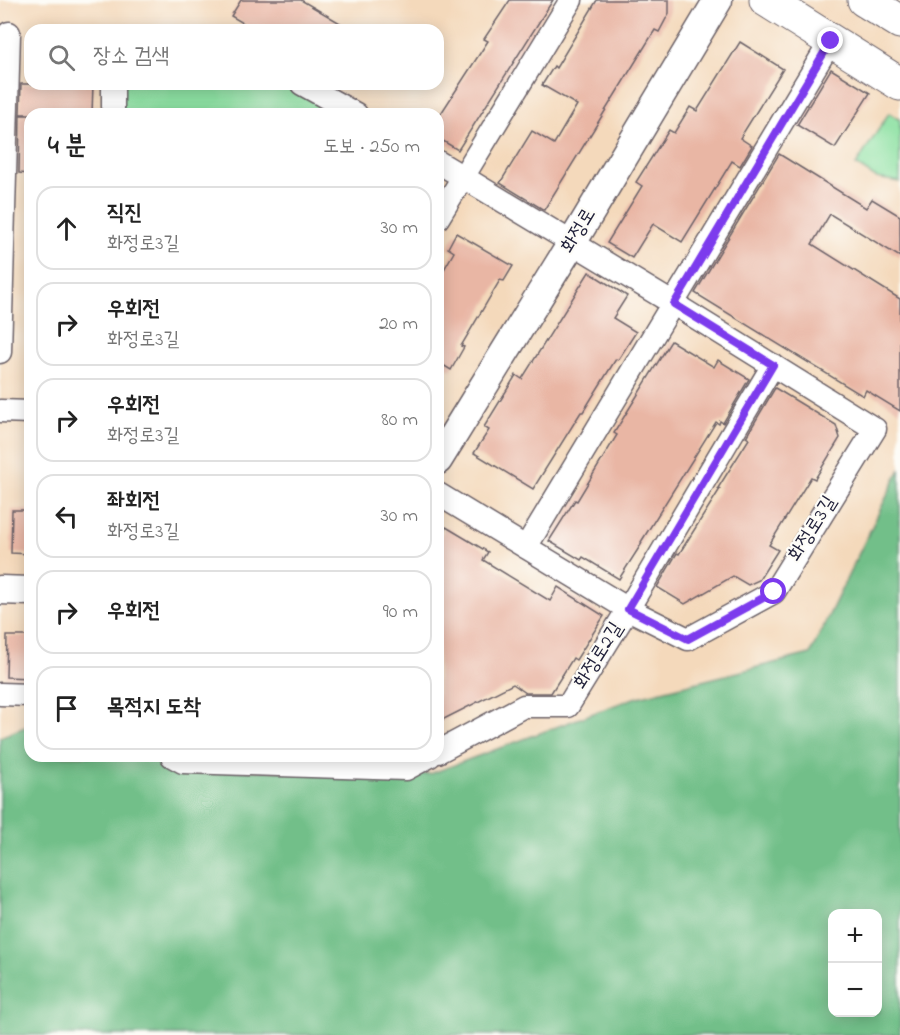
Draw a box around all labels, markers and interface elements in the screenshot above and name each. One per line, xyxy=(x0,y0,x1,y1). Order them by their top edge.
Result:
search box xyxy=(24,24,444,90)
route end xyxy=(817,27,843,53)
icon: search xyxy=(45,41,78,74)
text: 장소 검색 xyxy=(93,41,169,73)
text: 4 분 xyxy=(48,128,86,166)
text: 도보 · 250 m xyxy=(323,133,420,162)
text: 직진 xyxy=(107,198,142,230)
street label: 화정로 xyxy=(554,203,604,259)
icon: ahead xyxy=(50,212,83,245)
text: 30 m xyxy=(381,214,418,243)
text: 화정로3길 xyxy=(107,230,180,259)
text: 우회전 xyxy=(107,294,160,326)
icon: right xyxy=(50,308,83,341)
text: 20 m xyxy=(379,310,418,339)
text: 화정로3길 xyxy=(107,326,180,355)
text: 우회전 xyxy=(107,390,160,422)
icon: right xyxy=(50,404,83,437)
text: 80 m xyxy=(381,406,418,435)
text: 화정로3길 xyxy=(107,422,180,451)
text: 좌회전 xyxy=(107,486,160,518)
street label: 화정로3길 xyxy=(781,491,845,567)
icon: left xyxy=(50,500,83,533)
text: 30 m xyxy=(381,502,418,531)
text: 화정로3길 xyxy=(107,518,180,547)
route start xyxy=(760,578,786,604)
icon: right xyxy=(50,596,83,629)
text: 우회전 xyxy=(107,596,160,628)
text: 90 m xyxy=(383,598,418,627)
street label: 화정로2길 xyxy=(567,617,631,695)
icon: arrive xyxy=(50,692,83,725)
text: 목적지 도착 xyxy=(107,692,201,724)
map controls xyxy=(828,909,882,1017)
button: + xyxy=(828,909,882,963)
button: − xyxy=(828,963,882,1017)

